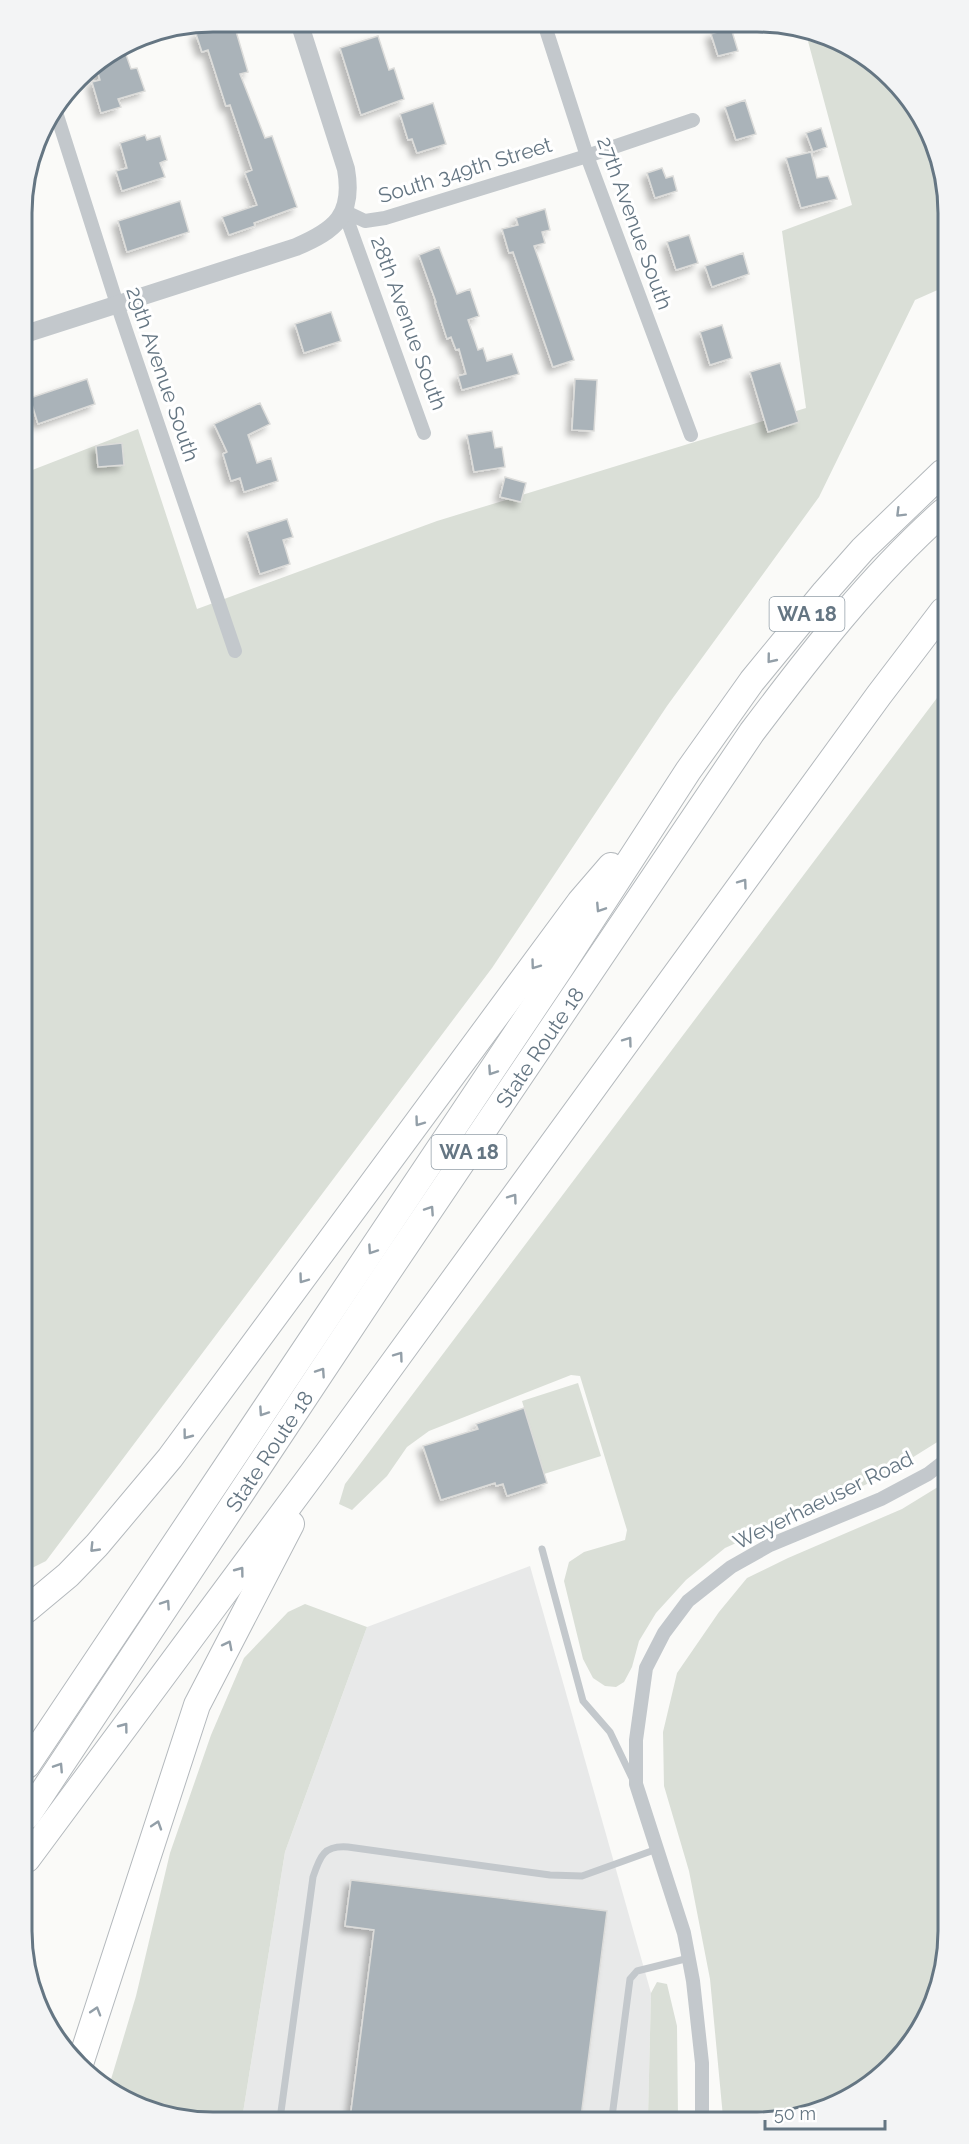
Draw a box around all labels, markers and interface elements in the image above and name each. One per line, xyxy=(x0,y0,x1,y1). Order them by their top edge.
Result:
street label: South 349th Street xyxy=(375,132,555,208)
street label: 27th Avenue South xyxy=(592,133,678,313)
street label: 28th Avenue South xyxy=(366,233,452,413)
street label: 29th Avenue South xyxy=(121,283,205,465)
one-way arrow xyxy=(896,505,907,516)
road number: WA 18 xyxy=(770,597,844,631)
one-way arrow xyxy=(767,652,778,663)
one-way arrow xyxy=(736,878,747,889)
one-way arrow xyxy=(595,902,607,912)
one-way arrow xyxy=(531,958,542,969)
street label: State Route 18 xyxy=(490,982,589,1112)
one-way arrow xyxy=(621,1036,632,1047)
one-way arrow xyxy=(488,1064,499,1075)
one-way arrow xyxy=(415,1115,426,1126)
road number: WA 18 xyxy=(432,1135,506,1169)
one-way arrow xyxy=(506,1194,517,1205)
one-way arrow xyxy=(423,1206,434,1217)
one-way arrow xyxy=(368,1243,379,1254)
one-way arrow xyxy=(299,1272,310,1283)
one-way arrow xyxy=(391,1351,402,1362)
one-way arrow xyxy=(314,1368,325,1379)
street label: State Route 18 xyxy=(220,1386,318,1516)
one-way arrow xyxy=(259,1405,270,1416)
one-way arrow xyxy=(183,1429,194,1440)
street label: Weyerhaeuser Road xyxy=(729,1446,917,1554)
one-way arrow xyxy=(90,1542,101,1552)
one-way arrow xyxy=(233,1566,244,1577)
one-way arrow xyxy=(159,1600,171,1610)
one-way arrow xyxy=(221,1640,233,1651)
one-way arrow xyxy=(117,1723,128,1734)
one-way arrow xyxy=(52,1763,63,1774)
one-way arrow xyxy=(150,1821,162,1831)
one-way arrow xyxy=(89,2006,102,2017)
scale bar xyxy=(765,2093,885,2131)
text: 50 m xyxy=(774,2103,816,2124)

